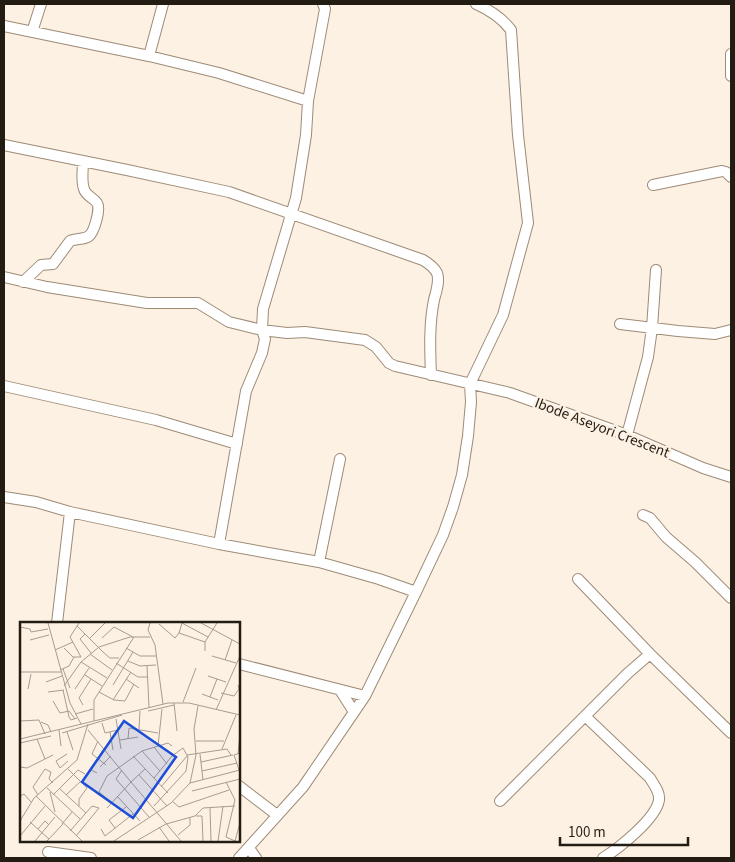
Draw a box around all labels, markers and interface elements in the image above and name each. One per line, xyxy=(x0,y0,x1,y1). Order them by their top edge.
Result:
street label: Ibode Aseyori Crescent xyxy=(531,393,673,463)
inset map xyxy=(20,622,240,842)
scale bar xyxy=(560,814,688,846)
text: 100 m xyxy=(568,822,606,843)

